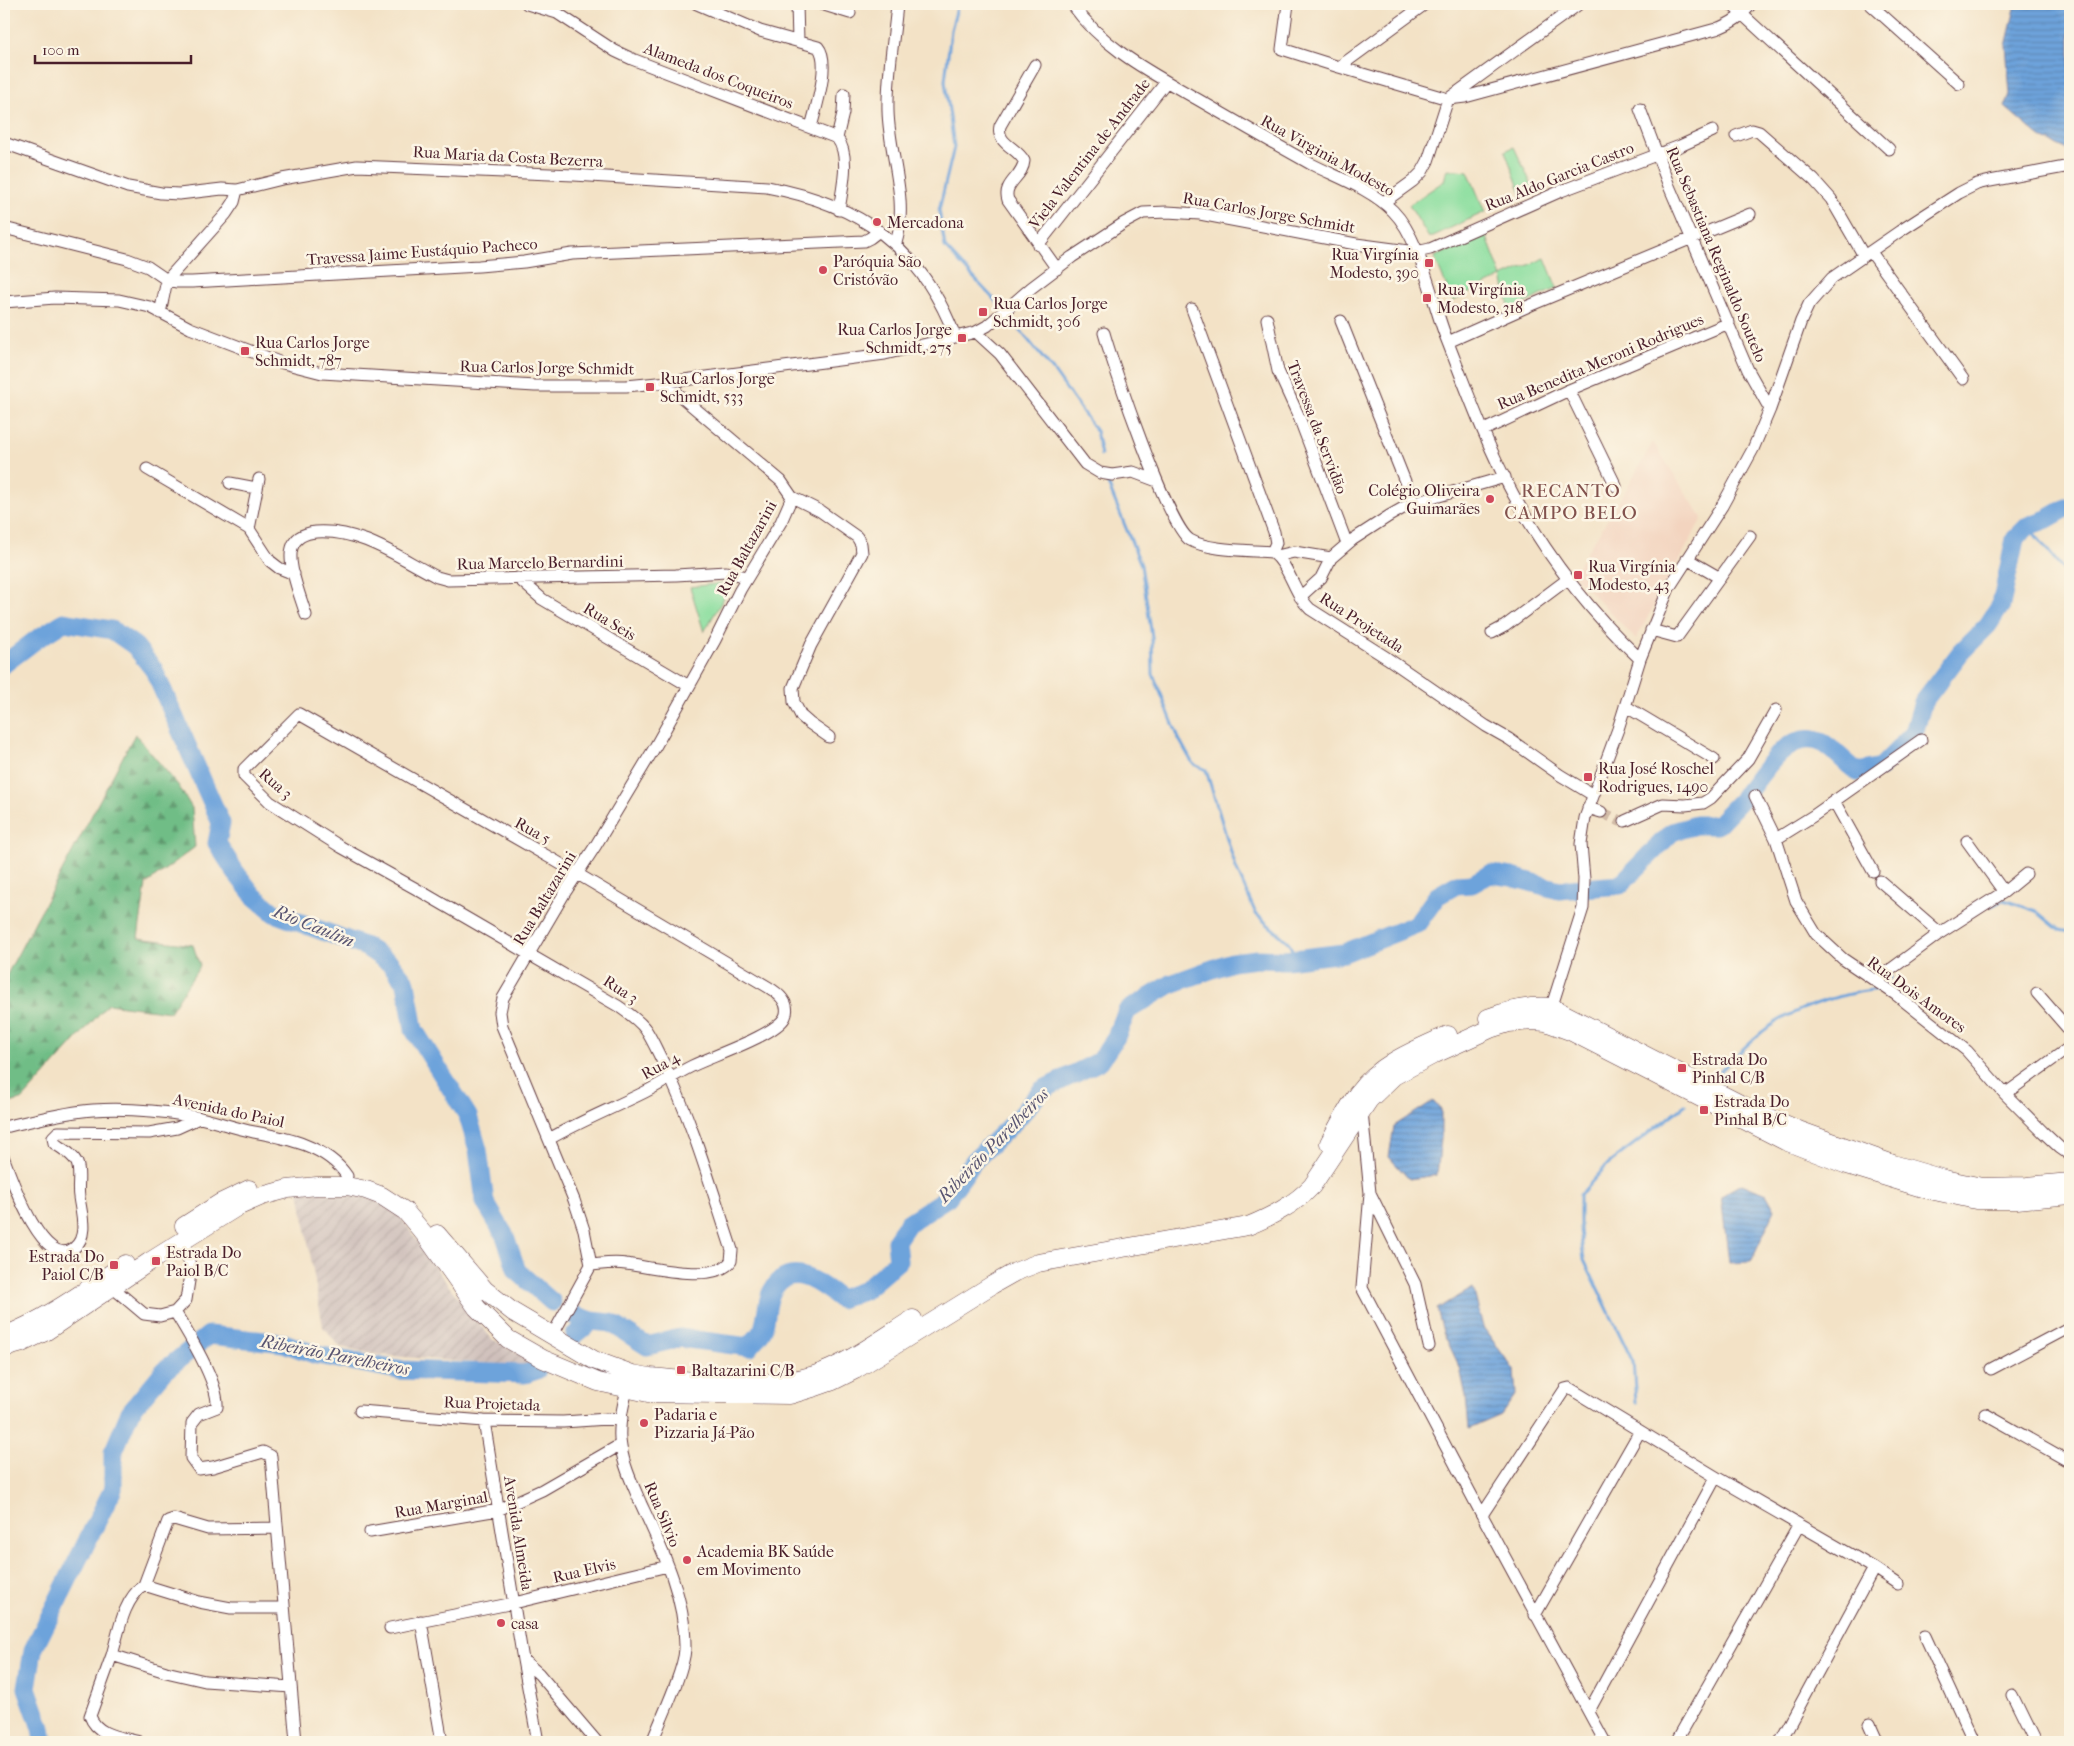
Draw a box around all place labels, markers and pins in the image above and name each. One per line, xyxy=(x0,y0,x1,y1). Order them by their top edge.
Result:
place label: Mercadona xyxy=(887,213,965,232)
marker: Mercadona xyxy=(871,216,883,228)
place label: Rua Virgínia Modesto, 390 xyxy=(1330,245,1420,282)
place label: Paróquia São Cristóvão xyxy=(833,252,921,289)
marker: Rua Virgínia Modesto, 390 xyxy=(1423,257,1435,269)
marker: Paróquia São Cristóvão xyxy=(817,264,829,276)
place label: Rua Virgínia Modesto, 318 xyxy=(1437,280,1525,317)
marker: Rua Virgínia Modesto, 318 xyxy=(1421,292,1433,304)
place label: Rua Carlos Jorge Schmidt, 306 xyxy=(993,294,1108,331)
marker: Rua Carlos Jorge Schmidt, 306 xyxy=(977,306,989,318)
place label: Rua Carlos Jorge Schmidt, 275 xyxy=(837,320,952,357)
marker: Rua Carlos Jorge Schmidt, 275 xyxy=(956,332,968,344)
place label: Rua Carlos Jorge Schmidt, 787 xyxy=(255,333,370,370)
marker: Rua Carlos Jorge Schmidt, 787 xyxy=(239,345,251,357)
place label: Rua Carlos Jorge Schmidt, 533 xyxy=(660,369,775,406)
marker: Rua Carlos Jorge Schmidt, 533 xyxy=(644,381,656,393)
place label: Colégio Oliveira Guimarães xyxy=(1368,481,1481,518)
marker: Colégio Oliveira Guimarães xyxy=(1484,493,1496,505)
place label: Rua Virgínia Modesto, 43 xyxy=(1588,557,1676,594)
marker: Rua Virgínia Modesto, 43 xyxy=(1572,569,1584,581)
place label: Rua José Roschel Rodrigues, 1490 xyxy=(1598,759,1714,796)
marker: Rua José Roschel Rodrigues, 1490 xyxy=(1582,771,1594,783)
place label: Estrada Do Pinhal C/B xyxy=(1692,1050,1767,1087)
marker: Estrada Do Pinhal C/B xyxy=(1676,1062,1688,1074)
place label: Estrada Do Pinhal B/C xyxy=(1714,1092,1789,1129)
marker: Estrada Do Pinhal B/C xyxy=(1698,1104,1710,1116)
place label: Estrada Do Paiol B/C xyxy=(166,1243,241,1280)
place label: Estrada Do Paiol C/B xyxy=(29,1247,104,1284)
marker: Estrada Do Paiol B/C xyxy=(150,1255,162,1267)
marker: Estrada Do Paiol C/B xyxy=(108,1259,120,1271)
place label: Baltazarini C/B xyxy=(691,1361,795,1380)
marker: Baltazarini C/B xyxy=(675,1364,687,1376)
place label: Padaria e Pizzaria Já-Pão xyxy=(654,1405,755,1442)
marker: Padaria e Pizzaria Já-Pão xyxy=(638,1417,650,1429)
place label: Academia BK Saúde em Movimento xyxy=(696,1542,834,1579)
marker: Academia BK Saúde em Movimento xyxy=(681,1554,693,1566)
place label: casa xyxy=(511,1614,539,1633)
marker: casa xyxy=(495,1617,507,1629)

